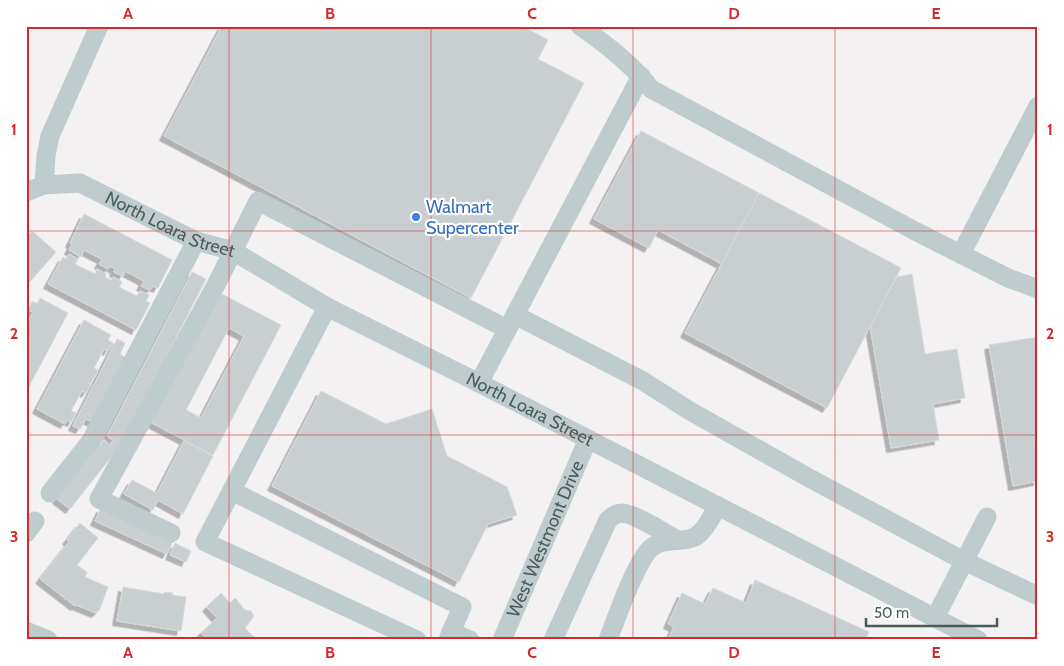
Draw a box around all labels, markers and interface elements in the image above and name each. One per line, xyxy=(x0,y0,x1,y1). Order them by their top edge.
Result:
text: A xyxy=(123,4,133,23)
text: B xyxy=(325,4,335,23)
text: C xyxy=(527,4,537,23)
text: D xyxy=(728,4,740,23)
text: E xyxy=(931,4,941,23)
text: 1 xyxy=(11,120,17,139)
text: 1 xyxy=(1047,120,1053,139)
street label: North Loara Street xyxy=(102,186,237,262)
place label: Walmart Supercenter xyxy=(426,196,519,239)
marker: Walmart Supercenter xyxy=(410,211,422,223)
text: 2 xyxy=(10,324,18,343)
text: 2 xyxy=(1046,324,1054,343)
street label: North Loara Street xyxy=(463,367,597,451)
street label: West Westmont Drive xyxy=(502,457,589,621)
text: 3 xyxy=(10,527,18,546)
text: 3 xyxy=(1046,527,1054,546)
scale bar xyxy=(866,596,998,628)
text: 50 m xyxy=(874,604,909,622)
text: A xyxy=(123,643,133,662)
text: B xyxy=(325,643,335,662)
text: C xyxy=(527,643,537,662)
text: D xyxy=(728,643,740,662)
text: E xyxy=(931,643,941,662)

